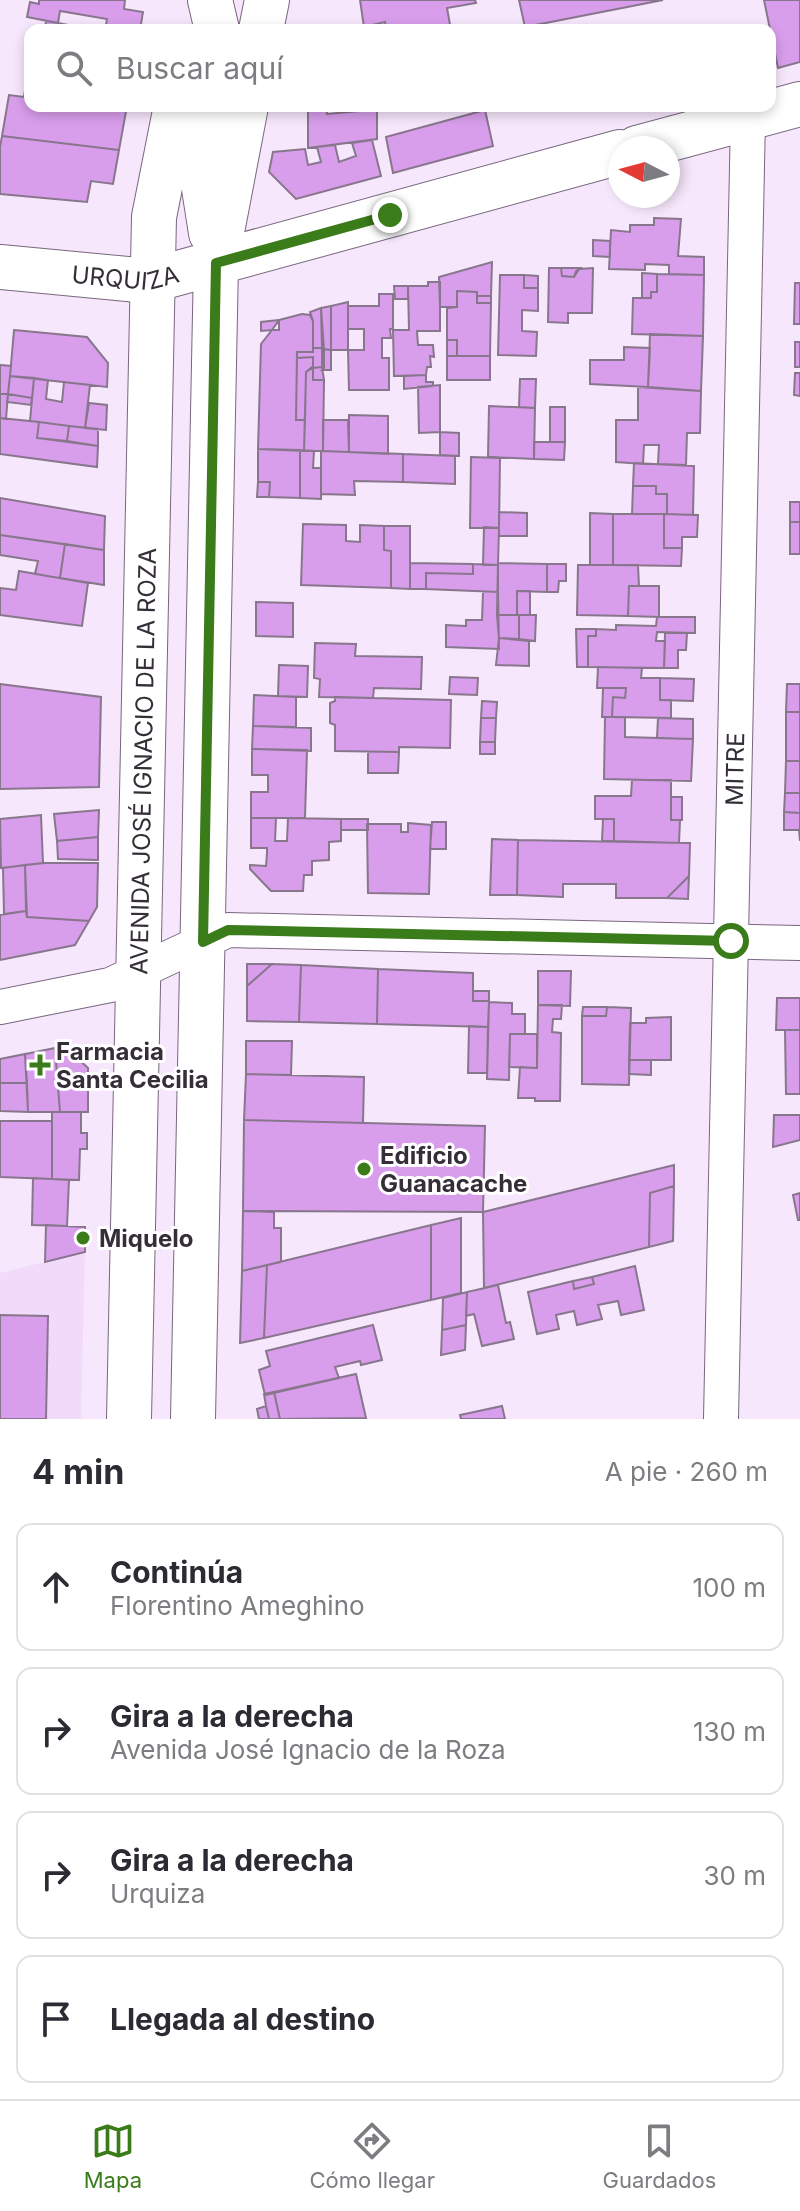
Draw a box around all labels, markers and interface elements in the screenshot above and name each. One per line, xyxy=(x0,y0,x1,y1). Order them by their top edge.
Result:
search box xyxy=(24,24,776,112)
icon: search xyxy=(52,46,96,90)
text: Buscar aquí xyxy=(116,50,283,86)
north arrow xyxy=(608,136,680,208)
route end xyxy=(372,197,408,233)
street label: URQUIZA xyxy=(71,259,182,295)
street label: AVENIDA JOSÉ IGNACIO DE LA ROZA xyxy=(124,547,162,975)
street label: MITRE xyxy=(719,732,750,806)
route start xyxy=(713,923,749,959)
place label: Farmacia Santa Cecilia xyxy=(56,1037,209,1094)
marker: Farmacia Santa Cecilia xyxy=(31,1056,49,1074)
place label: Edificio Guanacache xyxy=(380,1141,527,1198)
marker: Edificio Guanacache xyxy=(355,1160,373,1178)
place label: Miquelo xyxy=(99,1224,193,1253)
marker: Miquelo xyxy=(74,1229,92,1247)
text: 4 min xyxy=(32,1451,124,1492)
text: A pie · 260 m xyxy=(605,1456,768,1487)
text: Continúa xyxy=(110,1554,243,1590)
icon: ahead xyxy=(34,1565,78,1609)
text: 100 m xyxy=(693,1572,766,1603)
text: Florentino Ameghino xyxy=(110,1590,365,1621)
text: Gira a la derecha xyxy=(110,1698,354,1734)
icon: right xyxy=(34,1709,78,1753)
text: 130 m xyxy=(693,1716,766,1747)
text: Avenida José Ignacio de la Roza xyxy=(110,1734,506,1765)
text: Gira a la derecha xyxy=(110,1842,354,1878)
icon: right xyxy=(34,1853,78,1897)
text: 30 m xyxy=(703,1860,766,1891)
text: Urquiza xyxy=(110,1878,205,1909)
icon: arrive xyxy=(34,1997,78,2041)
text: Llegada al destino xyxy=(110,2001,375,2037)
tab: Mapa xyxy=(84,2119,142,2193)
tab: Cómo llegar xyxy=(309,2119,435,2193)
tab: Guardados xyxy=(602,2119,716,2193)

